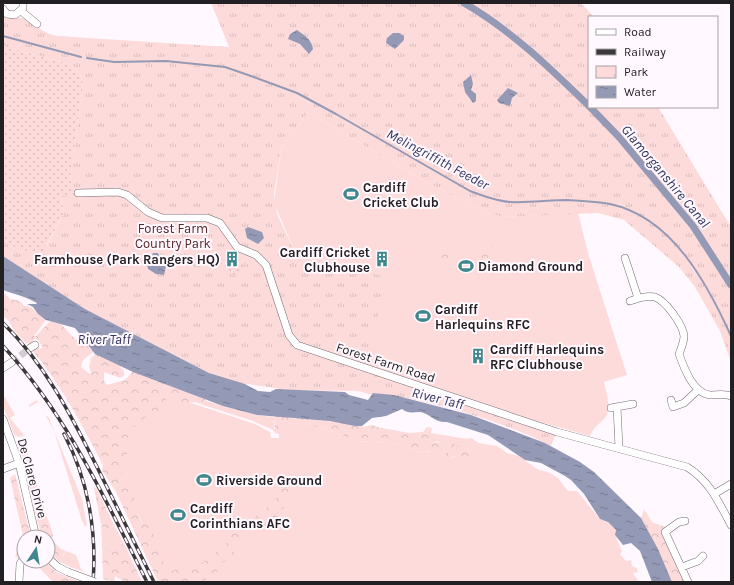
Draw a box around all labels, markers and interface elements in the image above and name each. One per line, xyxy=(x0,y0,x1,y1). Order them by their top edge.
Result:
legend xyxy=(588,16,718,108)
text: Road xyxy=(624,25,652,39)
text: Railway xyxy=(624,45,666,59)
text: Park xyxy=(624,65,649,79)
text: Water xyxy=(624,85,657,99)
water label: Glamorganshire Canal xyxy=(618,121,714,232)
water label: Melingriffith Feeder xyxy=(384,125,493,194)
place label: Cardiff Cricket Club xyxy=(363,180,439,210)
sports icon: Cardiff Cricket Club xyxy=(342,185,360,203)
park label: Forest Farm Country Park xyxy=(135,221,211,251)
place label: Cardiff Cricket Clubhouse xyxy=(280,245,370,275)
building icon: Farmhouse (Park Rangers HQ) xyxy=(223,250,241,268)
building icon: Cardiff Cricket Clubhouse xyxy=(373,250,391,268)
place label: Farmhouse (Park Rangers HQ) xyxy=(34,252,220,267)
sports icon: Diamond Ground xyxy=(457,257,475,275)
place label: Diamond Ground xyxy=(478,259,583,274)
place label: Cardiff Harlequins RFC xyxy=(435,302,530,333)
sports icon: Cardiff Harlequins RFC xyxy=(414,307,432,325)
water label: River Taff xyxy=(77,331,132,348)
street label: Forest Farm Road xyxy=(334,339,437,386)
place label: Cardiff Harlequins RFC Clubhouse xyxy=(490,342,604,372)
building icon: Cardiff Harlequins RFC Clubhouse xyxy=(469,347,487,365)
water label: River Taff xyxy=(410,384,467,414)
street label: De Clare Drive xyxy=(15,437,50,520)
sports icon: Riverside Ground xyxy=(195,471,213,489)
place label: Riverside Ground xyxy=(216,473,322,488)
place label: Cardiff Corinthians AFC xyxy=(190,501,290,531)
sports icon: Cardiff Corinthians AFC xyxy=(169,506,187,524)
north arrow xyxy=(16,529,56,569)
text: N xyxy=(33,533,43,547)

